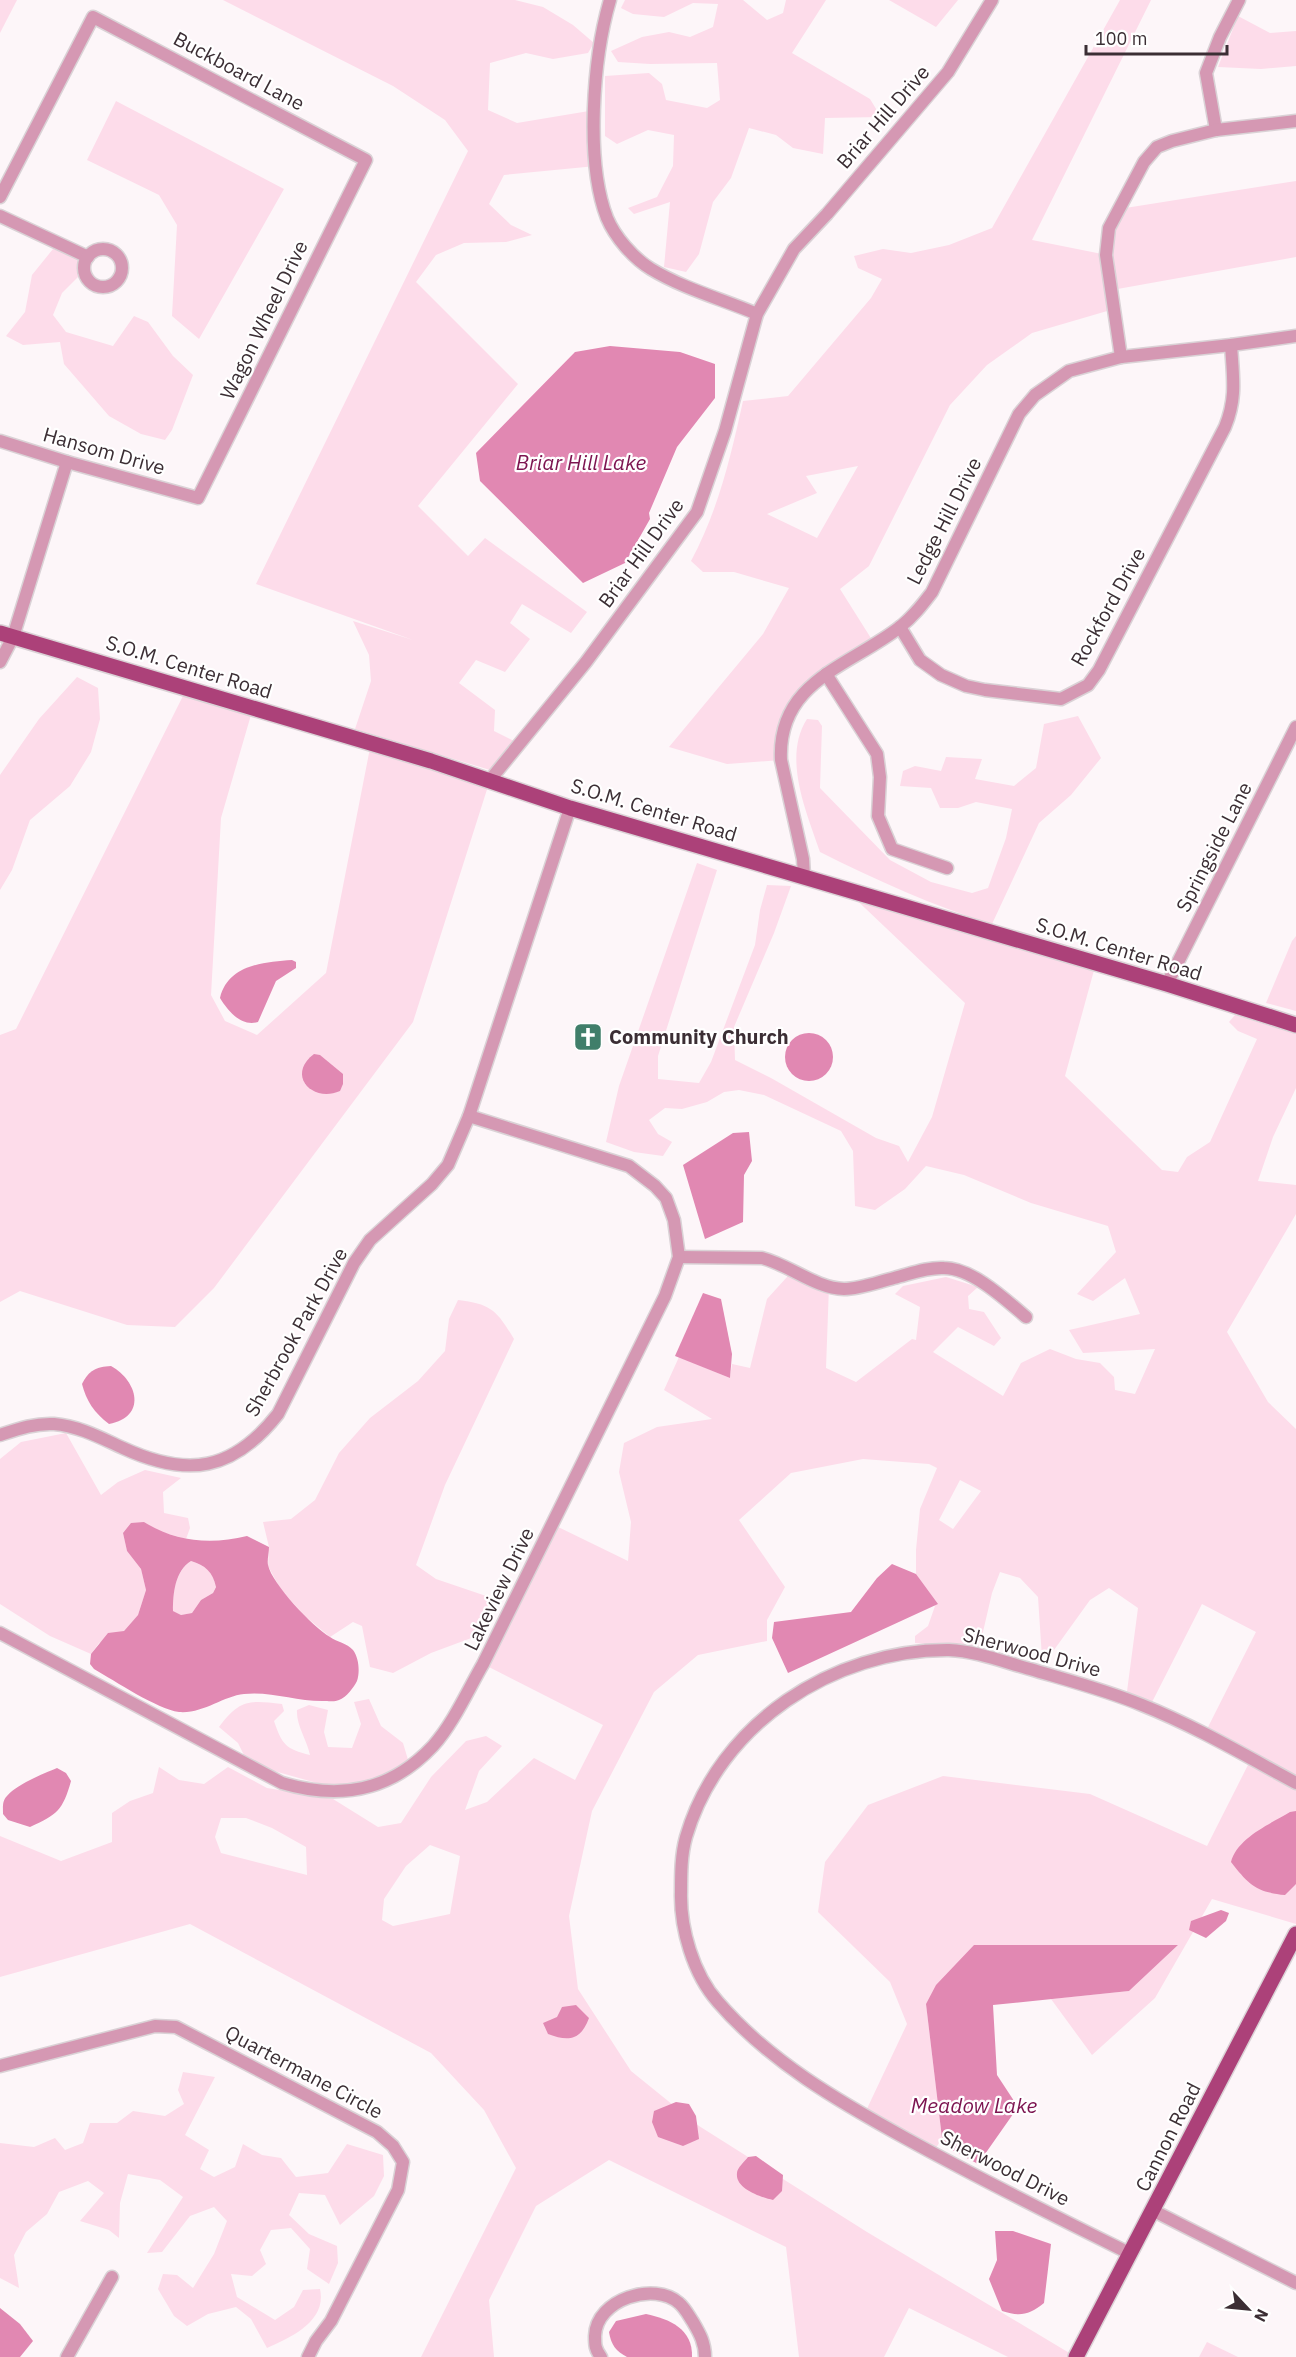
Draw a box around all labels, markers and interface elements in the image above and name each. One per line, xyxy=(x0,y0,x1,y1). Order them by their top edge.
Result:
scale bar xyxy=(1086,18,1227,56)
street label: Buckboard Lane xyxy=(169,25,310,117)
text: 100 m xyxy=(1095,27,1147,50)
street label: Briar Hill Drive xyxy=(830,59,935,174)
street label: Wagon Wheel Drive xyxy=(213,236,314,404)
street label: Hansom Drive xyxy=(40,420,168,481)
water label: Briar Hill Lake xyxy=(516,448,646,476)
street label: Ledge Hill Drive xyxy=(900,452,987,589)
street label: Briar Hill Drive xyxy=(592,492,689,613)
street label: Rockford Drive xyxy=(1064,543,1151,671)
street label: S.O.M. Center Road xyxy=(103,628,276,705)
street label: S.O.M. Center Road xyxy=(568,771,741,848)
street label: Springside Lane xyxy=(1169,777,1258,916)
street label: S.O.M. Center Road xyxy=(1033,910,1206,987)
church icon: Community Church xyxy=(572,1021,604,1053)
place label: Community Church xyxy=(609,1023,789,1050)
street label: Sherbrook Park Drive xyxy=(238,1242,353,1421)
street label: Lakeview Drive xyxy=(457,1523,540,1655)
street label: Sherwood Drive xyxy=(960,1620,1104,1683)
street label: Quartermane Circle xyxy=(221,2019,388,2125)
street label: Cannon Road xyxy=(1128,2078,1207,2196)
water label: Meadow Lake xyxy=(911,2091,1038,2119)
street label: Sherwood Drive xyxy=(936,2123,1075,2212)
north arrow xyxy=(1218,2279,1278,2339)
text: N xyxy=(1250,2306,1273,2325)

